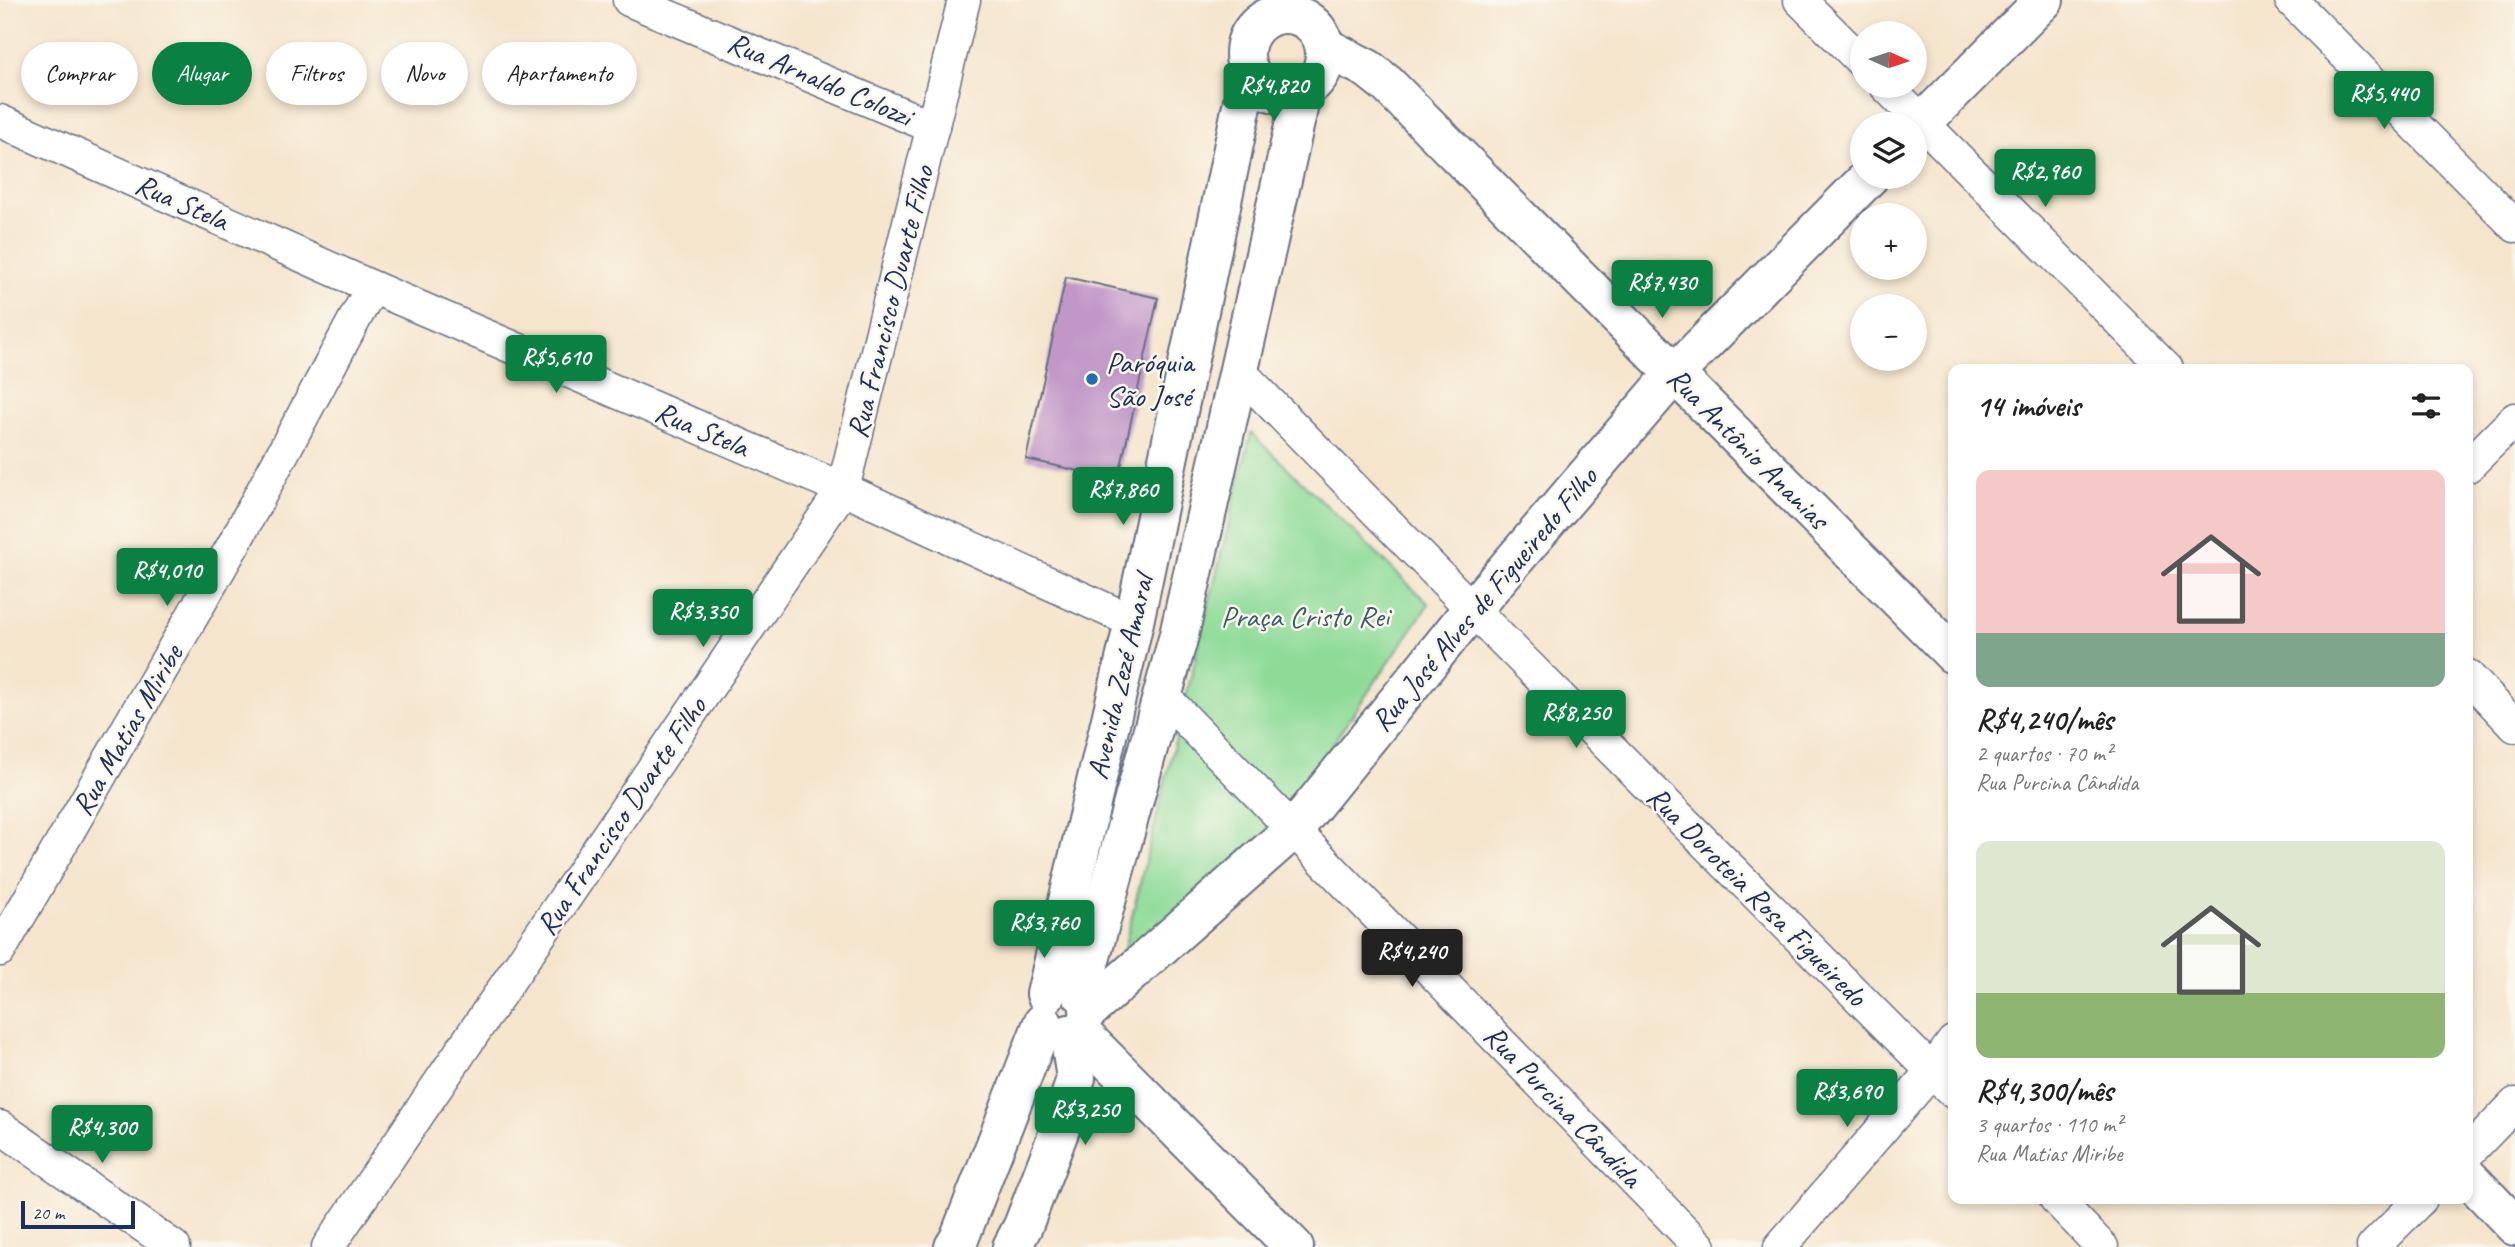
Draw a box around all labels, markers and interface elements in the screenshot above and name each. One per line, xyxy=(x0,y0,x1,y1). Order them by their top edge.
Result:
north arrow xyxy=(1850,21,1927,98)
map controls xyxy=(1850,21,1927,371)
street label: Rua Arnaldo Colozzi xyxy=(722,23,921,136)
chip: Comprar xyxy=(21,42,138,105)
chip: Alugar xyxy=(152,42,252,105)
chip: Filtros xyxy=(266,42,367,105)
chip: Novo xyxy=(381,42,468,105)
chip: Apartamento xyxy=(482,42,637,105)
pin: R$4,820 xyxy=(1209,64,1339,123)
text: R$4,820 xyxy=(1240,71,1308,100)
pin: R$5,440 xyxy=(2319,72,2449,131)
text: R$5,440 xyxy=(2350,79,2418,108)
button: layers xyxy=(1850,112,1927,189)
pin: R$2,960 xyxy=(1980,150,2110,209)
text: R$2,960 xyxy=(2010,157,2080,186)
street label: Rua Francisco Duarte Filho xyxy=(838,161,943,442)
street label: Rua Stela xyxy=(129,165,236,240)
button: + xyxy=(1850,203,1927,280)
pin: R$7,430 xyxy=(1597,260,1727,320)
text: R$7,430 xyxy=(1628,268,1696,297)
button: − xyxy=(1850,294,1927,371)
pin: R$5,610 xyxy=(491,336,621,395)
text: R$5,610 xyxy=(522,343,590,372)
place label: Paróquia São José xyxy=(1106,343,1196,415)
street label: Rua Antônio Ananias xyxy=(1659,359,1839,539)
marker: Paróquia São José xyxy=(1084,371,1100,387)
text: 14 imóveis xyxy=(1976,387,2080,425)
icon: filters xyxy=(2407,387,2445,425)
street label: Rua Stela xyxy=(649,392,756,466)
street label: Rua José Alves de Figueiredo Filho xyxy=(1362,458,1607,739)
pin: R$7,860 xyxy=(1058,468,1188,527)
text: R$7,860 xyxy=(1088,475,1158,504)
icon: home xyxy=(2148,516,2274,642)
pin: R$4,010 xyxy=(102,548,232,608)
text: R$4,010 xyxy=(133,556,201,585)
street label: Avenida Zezé Amaral xyxy=(1078,566,1163,783)
pin: R$3,350 xyxy=(638,590,768,649)
text: R$3,350 xyxy=(669,597,737,626)
park label: Praça Cristo Rei xyxy=(1221,597,1393,635)
street label: Rua Matias Miribe xyxy=(63,636,192,822)
street label: Rua Francisco Duarte Filho xyxy=(527,689,716,942)
pin: R$8,250 xyxy=(1511,690,1641,750)
text: R$8,250 xyxy=(1542,698,1610,727)
text: R$4,240/mês xyxy=(1976,701,2113,739)
text: 2 quartos · 70 m² xyxy=(1976,739,2112,768)
text: Rua Purcina Cândida xyxy=(1976,768,2138,797)
street label: Rua Doroteia Rosa Figueiredo xyxy=(1639,778,1876,1015)
icon: home xyxy=(2148,887,2274,1013)
pin: R$3,760 xyxy=(979,900,1109,960)
text: R$3,760 xyxy=(1009,908,1079,937)
pin: R$4,240 xyxy=(1347,930,1477,989)
text: R$4,240 xyxy=(1378,937,1446,966)
street label: Rua Purcina Cândida xyxy=(1476,1017,1652,1197)
pin: R$3,690 xyxy=(1782,1070,1912,1129)
text: R$4,300/mês xyxy=(1976,1072,2113,1110)
text: R$3,690 xyxy=(1812,1077,1882,1106)
pin: R$3,250 xyxy=(1020,1088,1150,1147)
text: R$3,250 xyxy=(1051,1095,1119,1124)
pin: R$4,300 xyxy=(37,1106,167,1165)
text: 3 quartos · 110 m² xyxy=(1976,1110,2122,1139)
text: R$4,300 xyxy=(68,1113,136,1142)
text: Rua Matias Miribe xyxy=(1976,1139,2123,1168)
scale bar xyxy=(21,1198,135,1230)
text: 20 m xyxy=(32,1201,64,1225)

